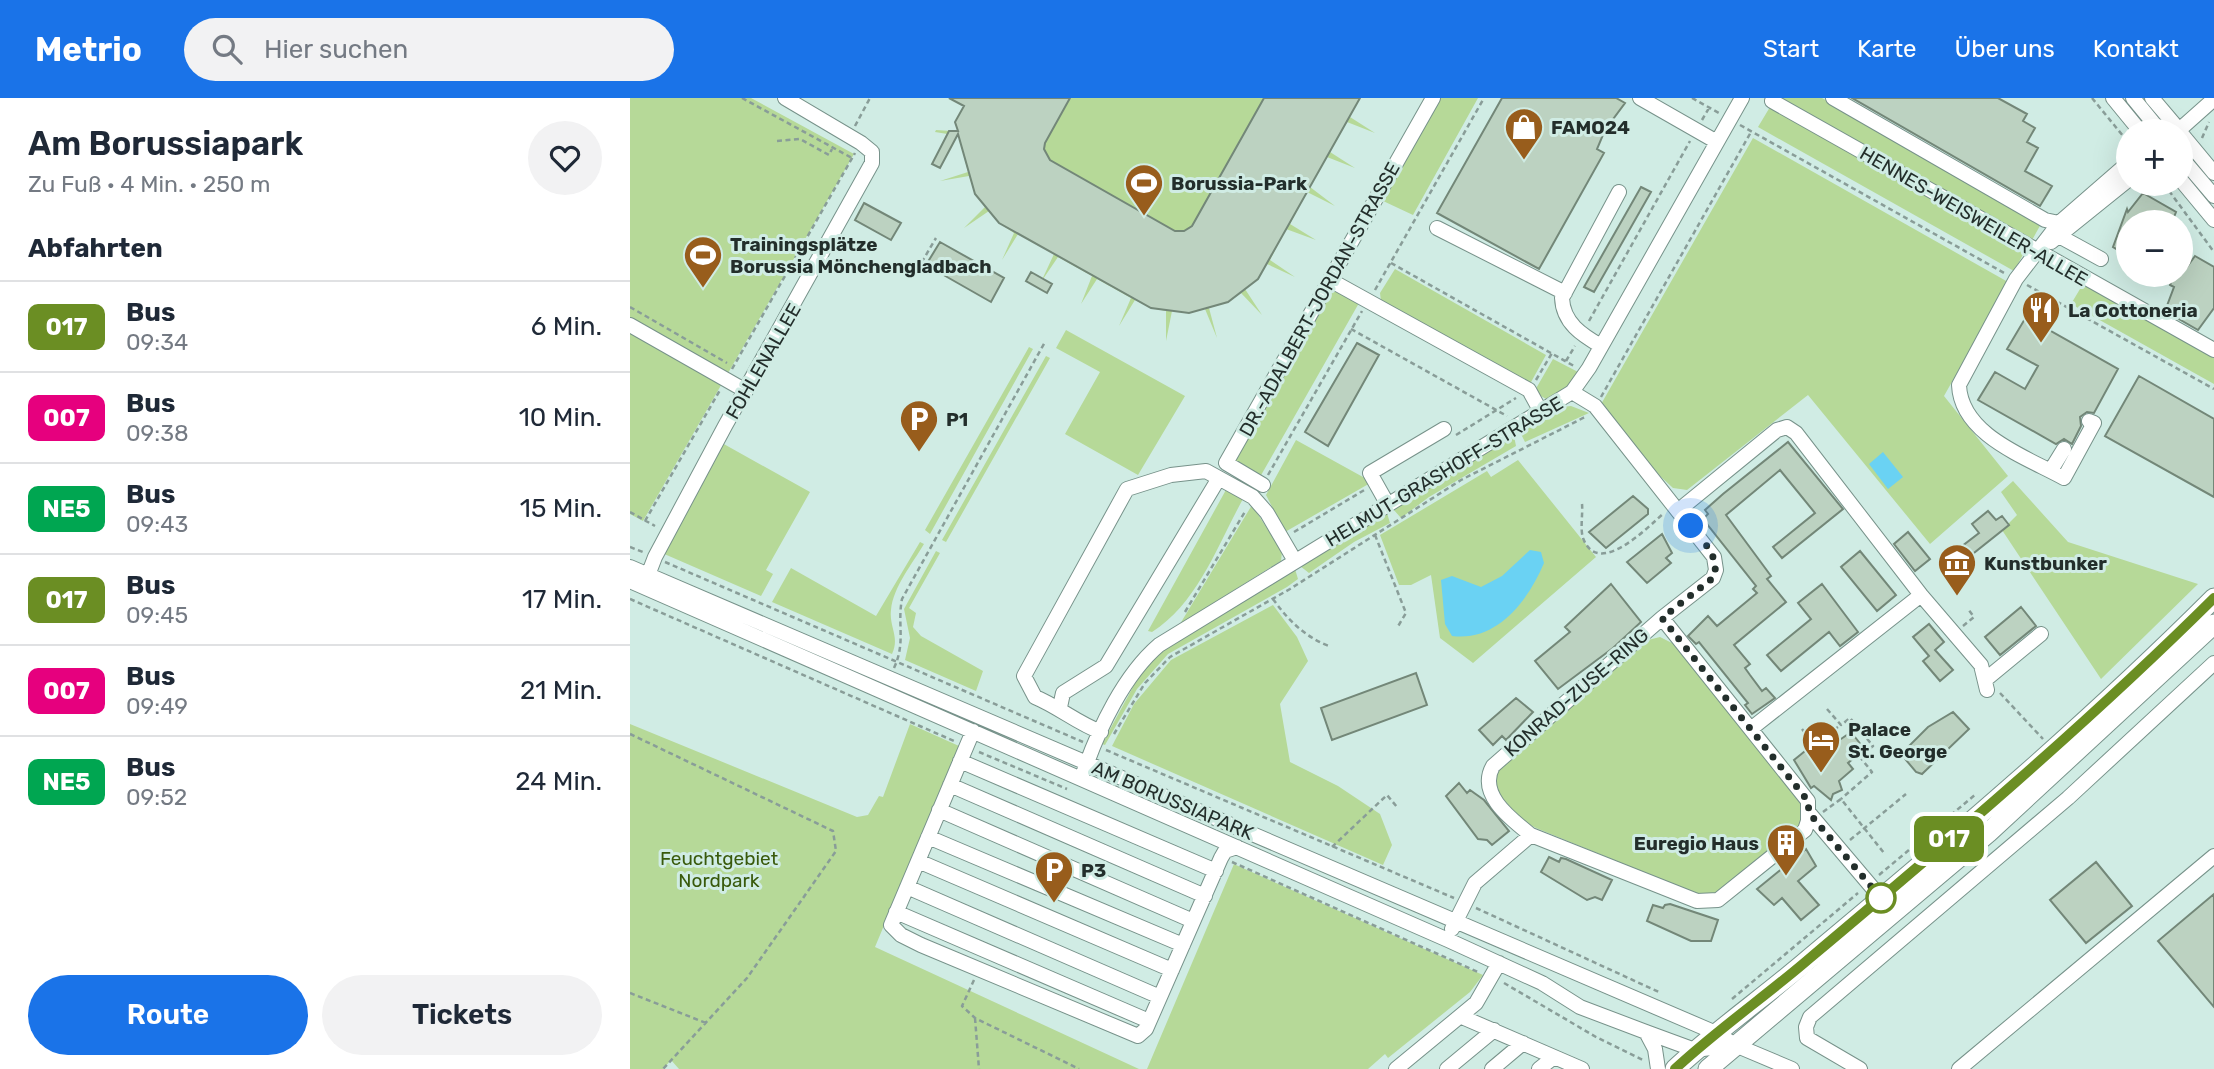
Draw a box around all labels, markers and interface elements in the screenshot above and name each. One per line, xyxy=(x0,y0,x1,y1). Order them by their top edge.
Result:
search box xyxy=(184,18,674,81)
text: Metrio xyxy=(35,30,142,69)
icon: search xyxy=(208,30,246,68)
text: Hier suchen xyxy=(264,34,408,65)
text: Start xyxy=(1763,35,1819,63)
text: Karte xyxy=(1857,35,1917,63)
text: Über uns xyxy=(1955,35,2055,63)
text: Kontakt xyxy=(2093,35,2179,63)
shop icon: FAMO24 xyxy=(1503,106,1545,161)
place label: FAMO24 xyxy=(1551,116,1630,139)
map controls xyxy=(2116,119,2193,287)
button: + xyxy=(2116,119,2193,196)
button: heart xyxy=(528,121,602,195)
text: Am Borussiapark xyxy=(28,124,303,163)
street label: HENNES-WEISWEILER-ALLEE xyxy=(1856,142,2092,291)
street label: DR.-ADALBERT-JORDAN-STRASSE xyxy=(1234,158,1405,440)
sports icon: Borussia-Park xyxy=(1123,162,1165,217)
text: Zu Fuß · 4 Min. · 250 m xyxy=(28,170,271,198)
place label: Borussia-Park xyxy=(1171,172,1307,195)
button: − xyxy=(2116,210,2193,287)
text: Abfahrten xyxy=(28,233,163,264)
place label: Trainingsplätze Borussia Mönchengladbach xyxy=(730,233,992,278)
sports icon: Trainingsplätze Borussia Mönchengladbach xyxy=(682,234,724,289)
restaurant icon: La Cottoneria xyxy=(2020,289,2062,344)
text: Bus xyxy=(126,297,175,328)
street label: FOHLENALLEE xyxy=(721,299,806,423)
place label: La Cottoneria xyxy=(2068,299,2198,322)
text: 6 Min. xyxy=(531,311,602,342)
text: 017 xyxy=(46,313,88,341)
text: 09:34 xyxy=(126,328,188,356)
text: Bus xyxy=(126,388,175,419)
street label: HELMUT-GRASHOFF-STRASSE xyxy=(1321,391,1567,552)
parking icon: P1 xyxy=(898,398,940,453)
text: 10 Min. xyxy=(519,402,602,433)
text: 007 xyxy=(43,404,90,432)
place label: P1 xyxy=(946,408,968,431)
text: 09:38 xyxy=(126,419,189,447)
text: Bus xyxy=(126,479,175,510)
text: 15 Min. xyxy=(520,493,602,524)
text: NE5 xyxy=(42,495,91,523)
your location xyxy=(1673,508,1708,543)
text: 09:43 xyxy=(126,510,188,538)
museum icon: Kunstbunker xyxy=(1936,542,1978,597)
place label: Kunstbunker xyxy=(1984,552,2107,575)
text: Bus xyxy=(126,570,175,601)
text: 17 Min. xyxy=(522,584,602,615)
text: 017 xyxy=(46,586,88,614)
text: 09:45 xyxy=(126,601,188,629)
street label: KONRAD-ZUSE-RING xyxy=(1499,623,1653,761)
text: Bus xyxy=(126,661,175,692)
text: 21 Min. xyxy=(520,675,602,706)
text: 007 xyxy=(43,677,90,705)
text: 09:49 xyxy=(126,692,188,720)
place label: Palace St. George xyxy=(1848,718,1947,763)
hotel icon: Palace St. George xyxy=(1800,719,1842,774)
text: Bus xyxy=(126,752,175,783)
street label: AM BORUSSIAPARK xyxy=(1089,756,1258,845)
text: 24 Min. xyxy=(515,766,602,797)
text: NE5 xyxy=(42,768,91,796)
text: 09:52 xyxy=(126,783,187,811)
line badge: 017 xyxy=(1909,816,1989,862)
building icon: Euregio Haus xyxy=(1765,822,1807,877)
text: 017 xyxy=(1928,825,1970,853)
place label: Euregio Haus xyxy=(1634,832,1759,855)
park label: Feuchtgebiet Nordpark xyxy=(660,847,779,892)
parking icon: P3 xyxy=(1033,849,1075,904)
place label: P3 xyxy=(1081,859,1106,882)
unlabelled marker xyxy=(1866,883,1896,913)
button: Route xyxy=(28,975,308,1055)
button: Tickets xyxy=(322,975,602,1055)

